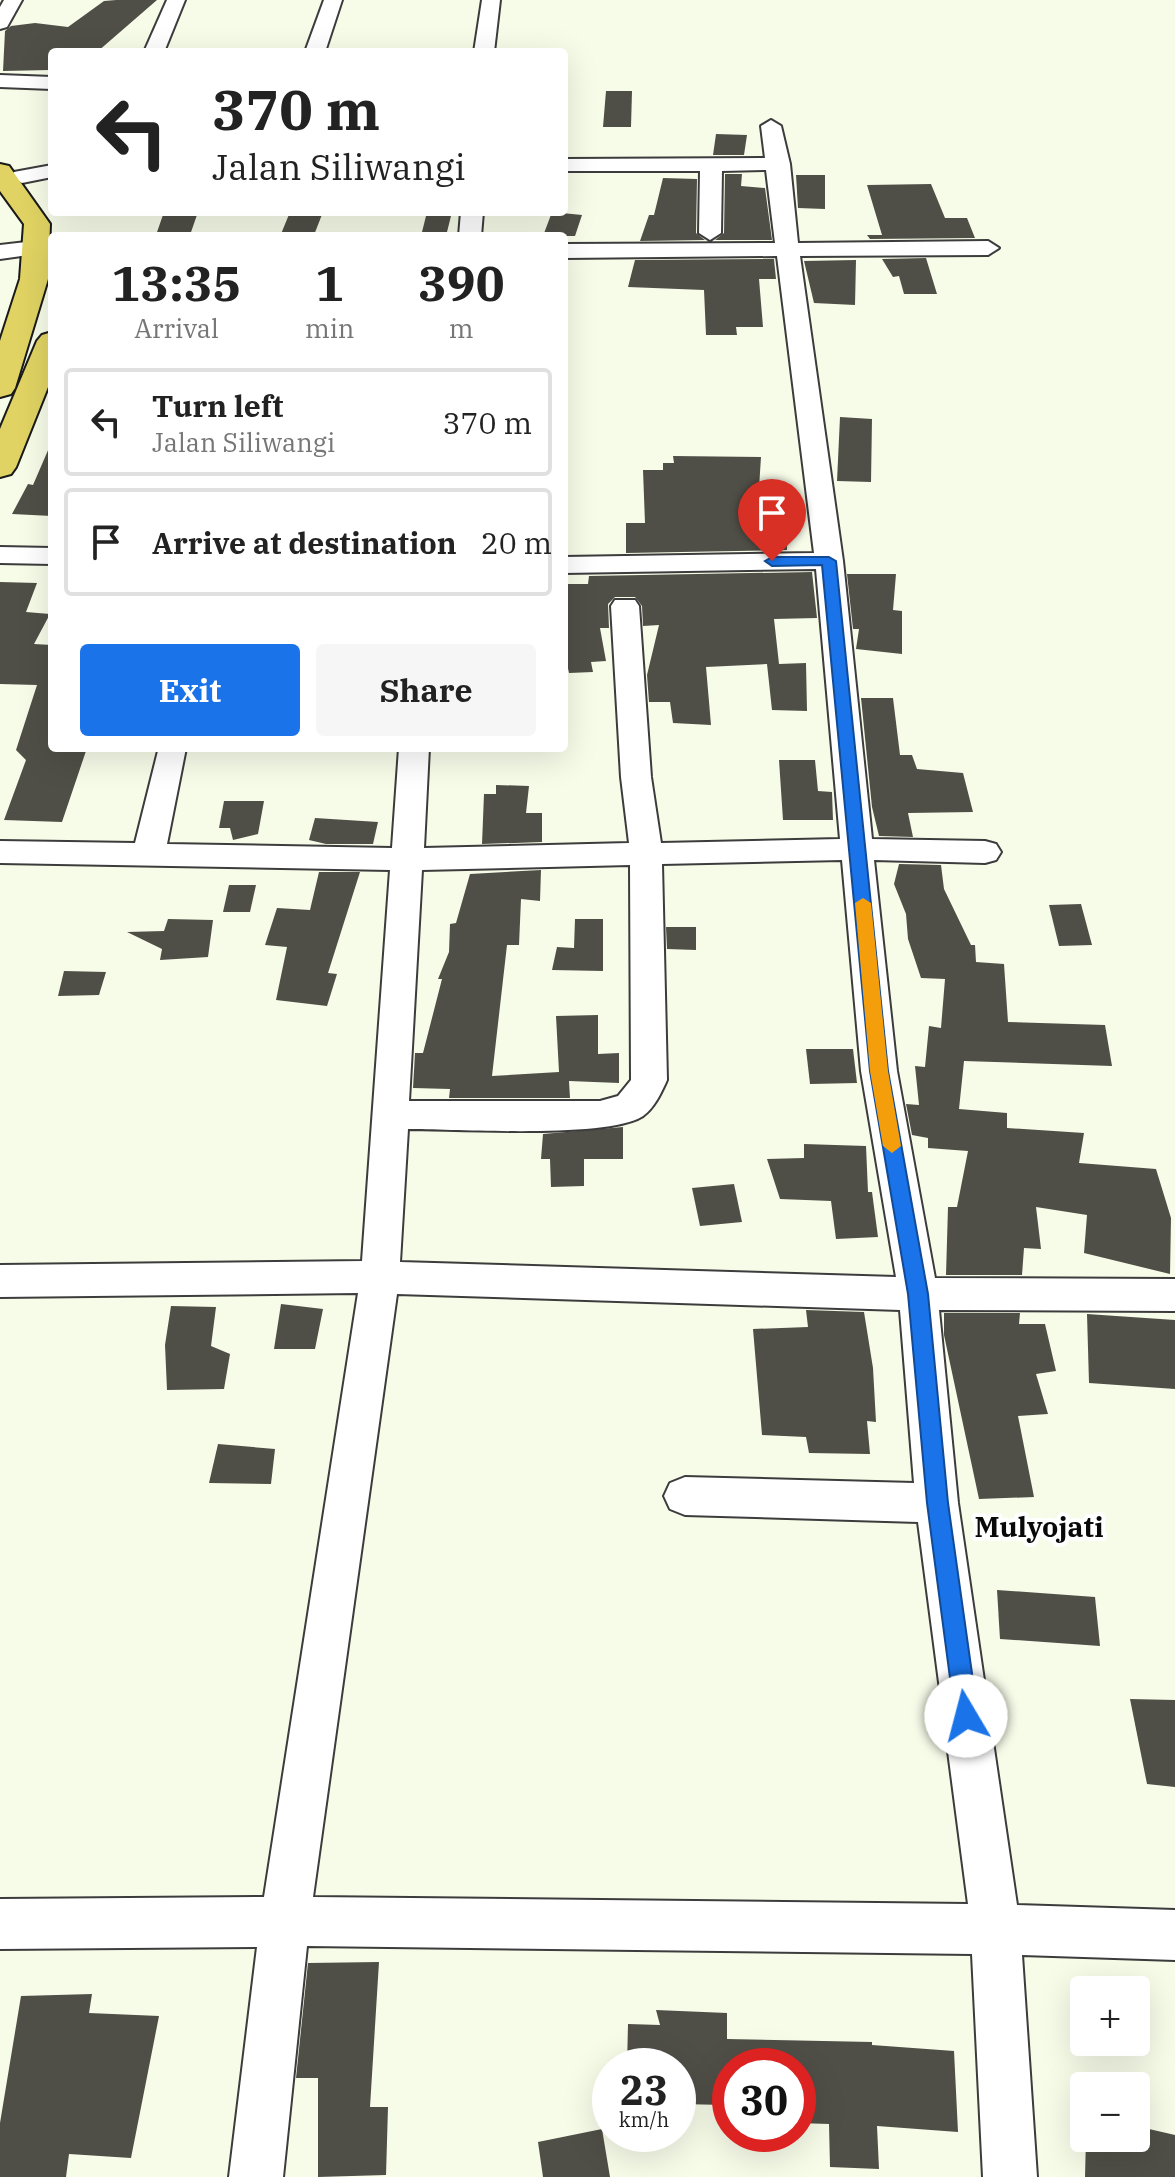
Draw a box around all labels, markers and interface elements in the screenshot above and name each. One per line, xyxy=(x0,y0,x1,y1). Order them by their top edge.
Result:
text: 370 m xyxy=(212,73,380,145)
icon: left xyxy=(80,80,184,184)
text: Jalan Siliwangi xyxy=(212,143,466,190)
text: 13:35 xyxy=(112,252,241,314)
text: 1 xyxy=(315,252,344,314)
text: 390 xyxy=(418,252,504,314)
text: Arrival xyxy=(134,311,219,345)
text: min xyxy=(305,311,354,345)
text: m xyxy=(449,311,474,345)
text: Turn left xyxy=(152,386,284,425)
icon: left xyxy=(84,400,128,444)
text: 370 m xyxy=(442,403,532,442)
text: Jalan Siliwangi xyxy=(152,425,335,459)
pin xyxy=(738,479,806,561)
icon: arrive xyxy=(750,491,794,535)
icon: arrive xyxy=(84,520,128,564)
text: Arrive at destination xyxy=(152,523,457,562)
text: 20 m xyxy=(481,523,552,562)
button: Exit xyxy=(80,644,300,736)
button: Share xyxy=(316,644,536,736)
district label: Mulyojati xyxy=(974,1508,1104,1545)
position arrow xyxy=(924,1674,1008,1758)
map controls xyxy=(1070,1976,1150,2152)
button: + xyxy=(1070,1976,1150,2056)
speed limit sign: 30 xyxy=(712,2048,816,2152)
text: 23 xyxy=(620,2064,668,2116)
button: − xyxy=(1070,2072,1150,2152)
text: km/h xyxy=(619,2106,669,2133)

